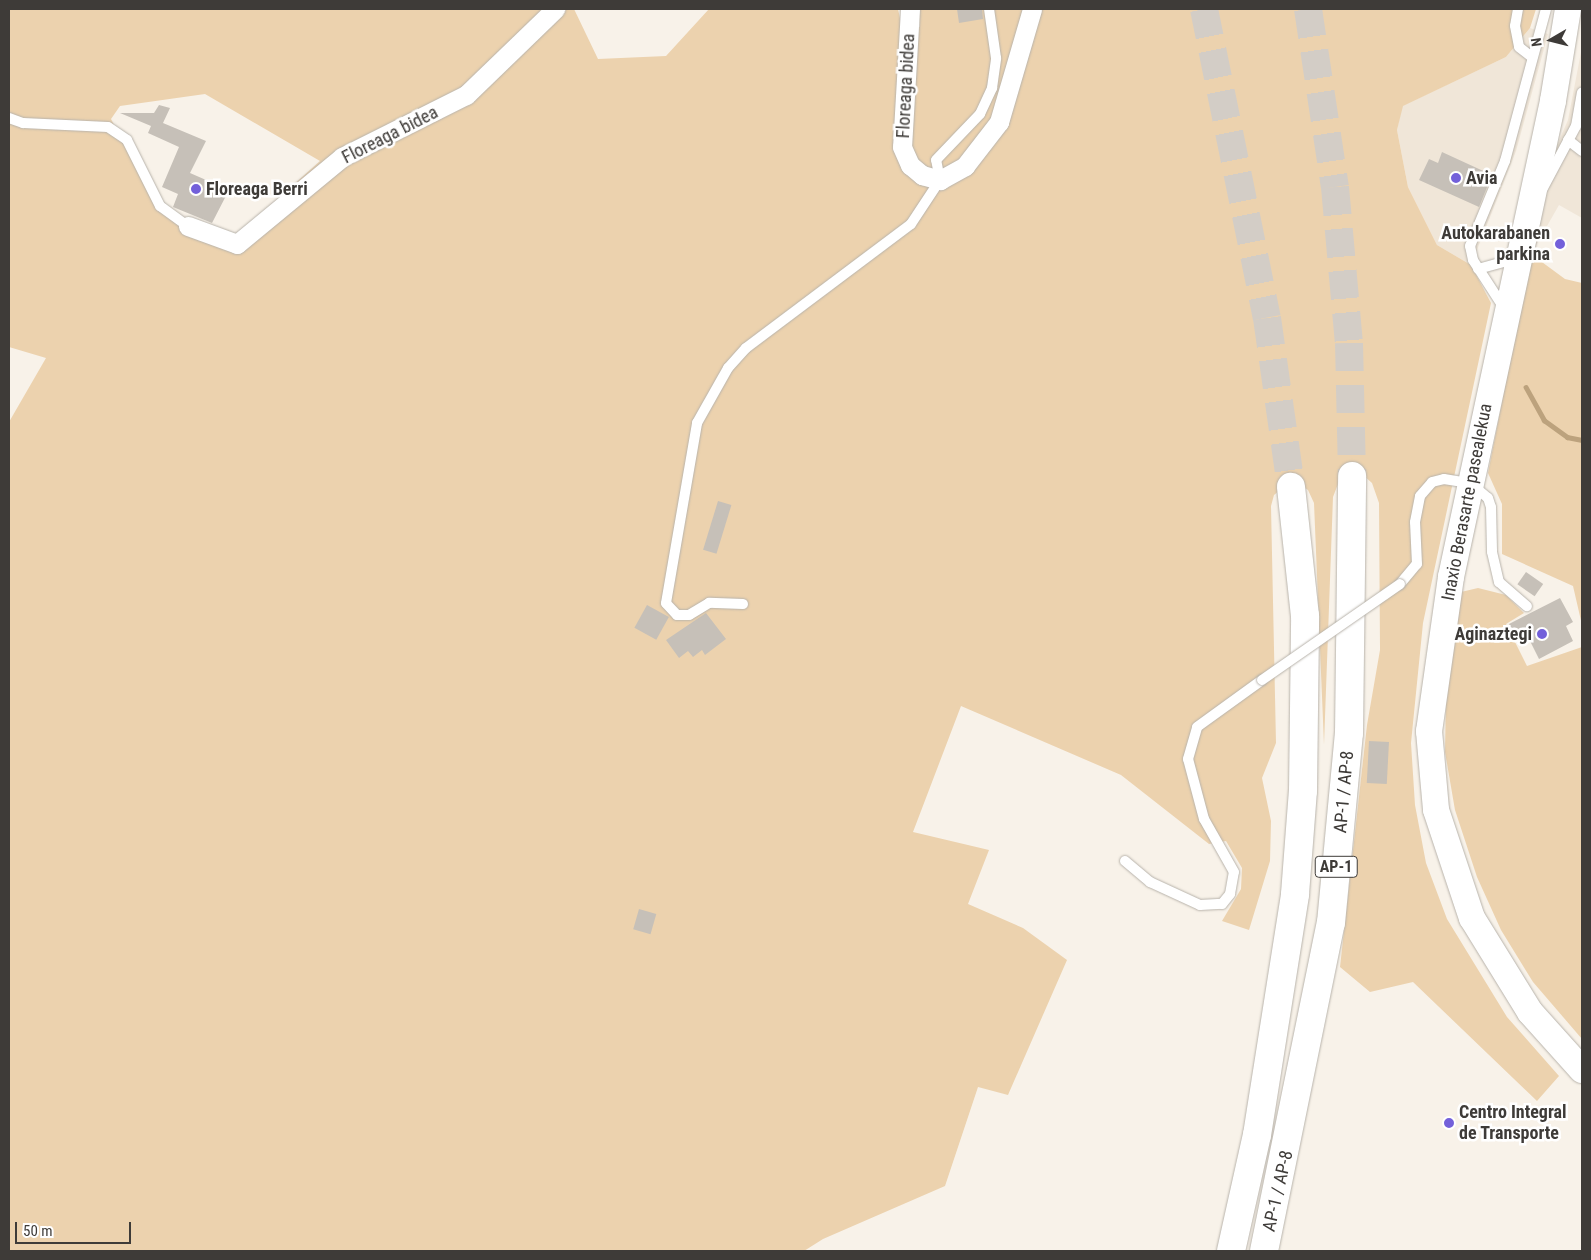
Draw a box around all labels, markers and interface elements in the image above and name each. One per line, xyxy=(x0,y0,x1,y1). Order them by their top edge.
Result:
north arrow xyxy=(1526,15,1576,65)
street label: Floreaga bidea xyxy=(892,33,920,139)
text: N xyxy=(1528,37,1545,47)
street label: Floreaga bidea xyxy=(338,102,442,168)
place label: Avia xyxy=(1466,167,1497,189)
marker: Avia xyxy=(1450,172,1462,184)
place label: Floreaga Berri xyxy=(206,178,308,200)
marker: Floreaga Berri xyxy=(190,183,202,195)
place label: Autokarabanen parkina xyxy=(1441,223,1550,266)
marker: Autokarabanen parkina xyxy=(1554,238,1566,250)
street label: Inaxio Berasarte pasealekua xyxy=(1437,402,1497,602)
place label: Aginaztegi xyxy=(1454,623,1532,645)
marker: Aginaztegi xyxy=(1536,628,1548,640)
street label: AP-1 / AP-8 xyxy=(1330,750,1358,834)
road number: AP-1 xyxy=(1314,854,1358,880)
place label: Centro Integral de Transporte xyxy=(1459,1102,1567,1144)
marker: Centro Integral de Transporte xyxy=(1443,1117,1455,1129)
street label: AP-1 / AP-8 xyxy=(1258,1148,1298,1234)
scale bar xyxy=(18,1212,134,1244)
text: 50 m xyxy=(23,1222,53,1240)

